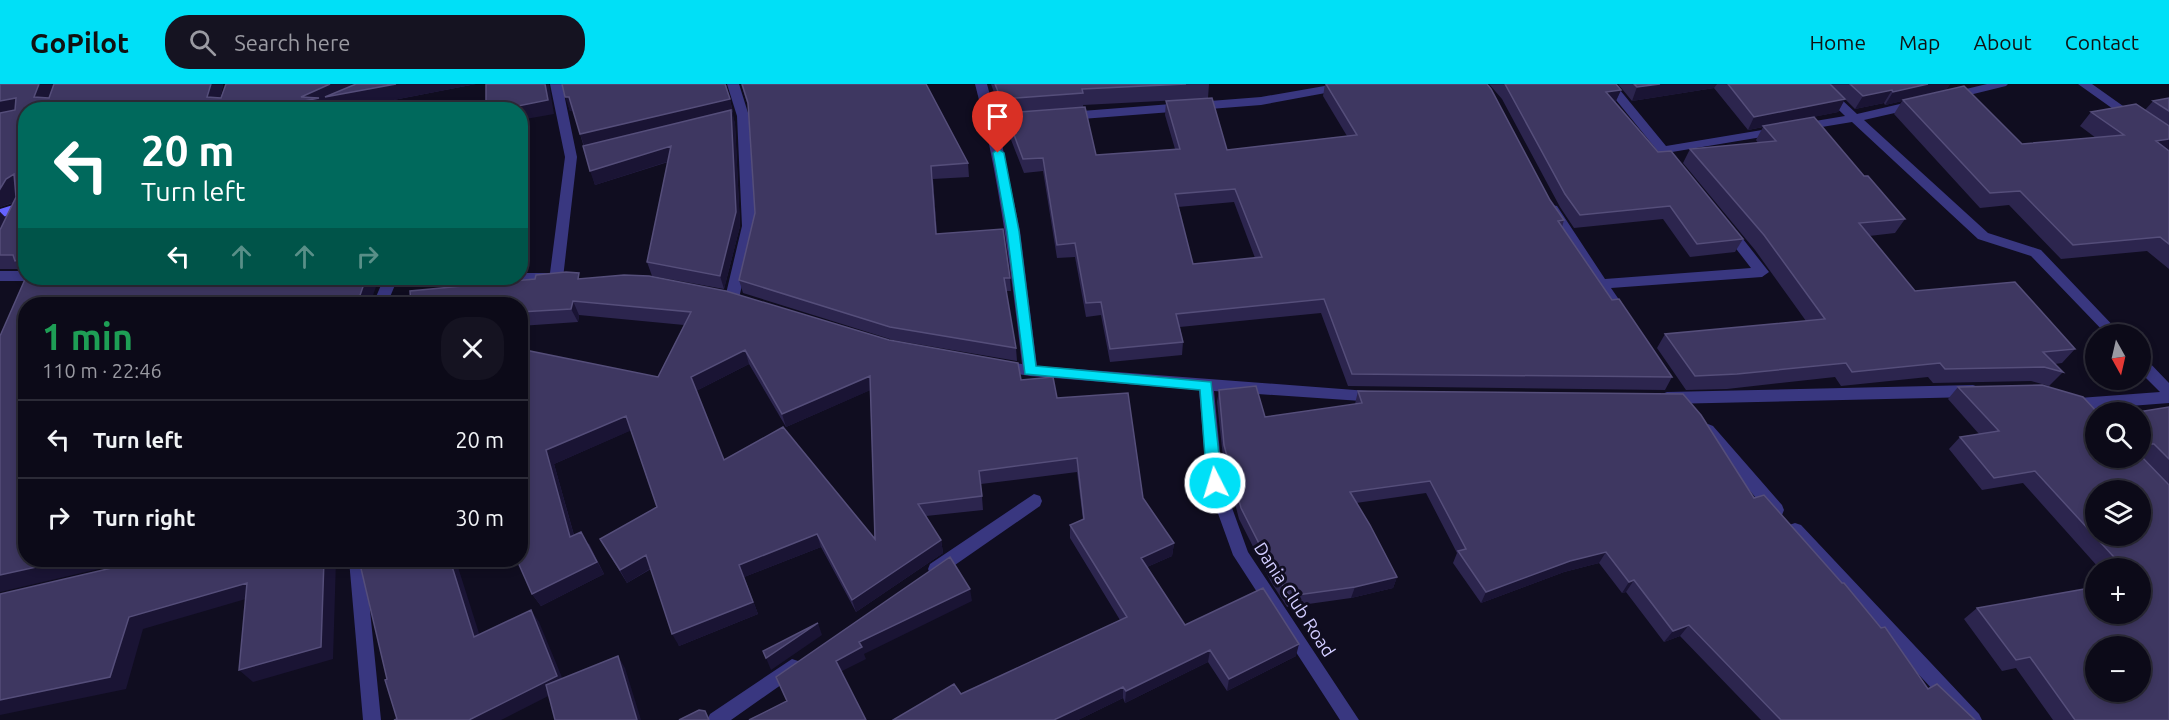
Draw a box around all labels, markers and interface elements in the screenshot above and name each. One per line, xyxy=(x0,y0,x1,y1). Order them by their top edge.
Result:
search box xyxy=(165,15,585,69)
icon: search xyxy=(186,26,219,59)
text: GoPilot xyxy=(30,27,129,58)
text: Search here xyxy=(234,30,350,55)
text: Home xyxy=(1809,30,1866,54)
text: Map xyxy=(1899,30,1940,54)
text: About xyxy=(1973,30,2032,54)
text: Contact xyxy=(2065,30,2139,54)
pin xyxy=(972,91,1023,153)
icon: arrive xyxy=(981,100,1014,133)
icon: left xyxy=(42,126,120,204)
text: 20 m xyxy=(141,127,235,174)
text: Turn left xyxy=(141,176,245,206)
icon: left xyxy=(162,240,195,273)
icon: ahead xyxy=(225,240,258,273)
icon: ahead xyxy=(288,240,321,273)
icon: right xyxy=(351,240,384,273)
text: 1 min xyxy=(42,316,133,357)
button: close xyxy=(441,317,504,380)
north arrow xyxy=(2085,324,2151,390)
map controls xyxy=(2085,324,2151,702)
text: 110 m · 22:46 xyxy=(42,359,162,382)
button: search xyxy=(2085,402,2151,468)
icon: left xyxy=(42,423,75,456)
text: Turn left xyxy=(93,427,183,452)
text: 20 m xyxy=(455,427,504,452)
position arrow xyxy=(1183,451,1247,515)
button: layers xyxy=(2085,480,2151,546)
icon: right xyxy=(42,501,75,534)
text: Turn right xyxy=(93,505,195,530)
text: 30 m xyxy=(455,505,504,530)
street label: Dania Club Road xyxy=(1251,538,1339,660)
button: + xyxy=(2085,558,2151,624)
button: − xyxy=(2085,636,2151,702)

